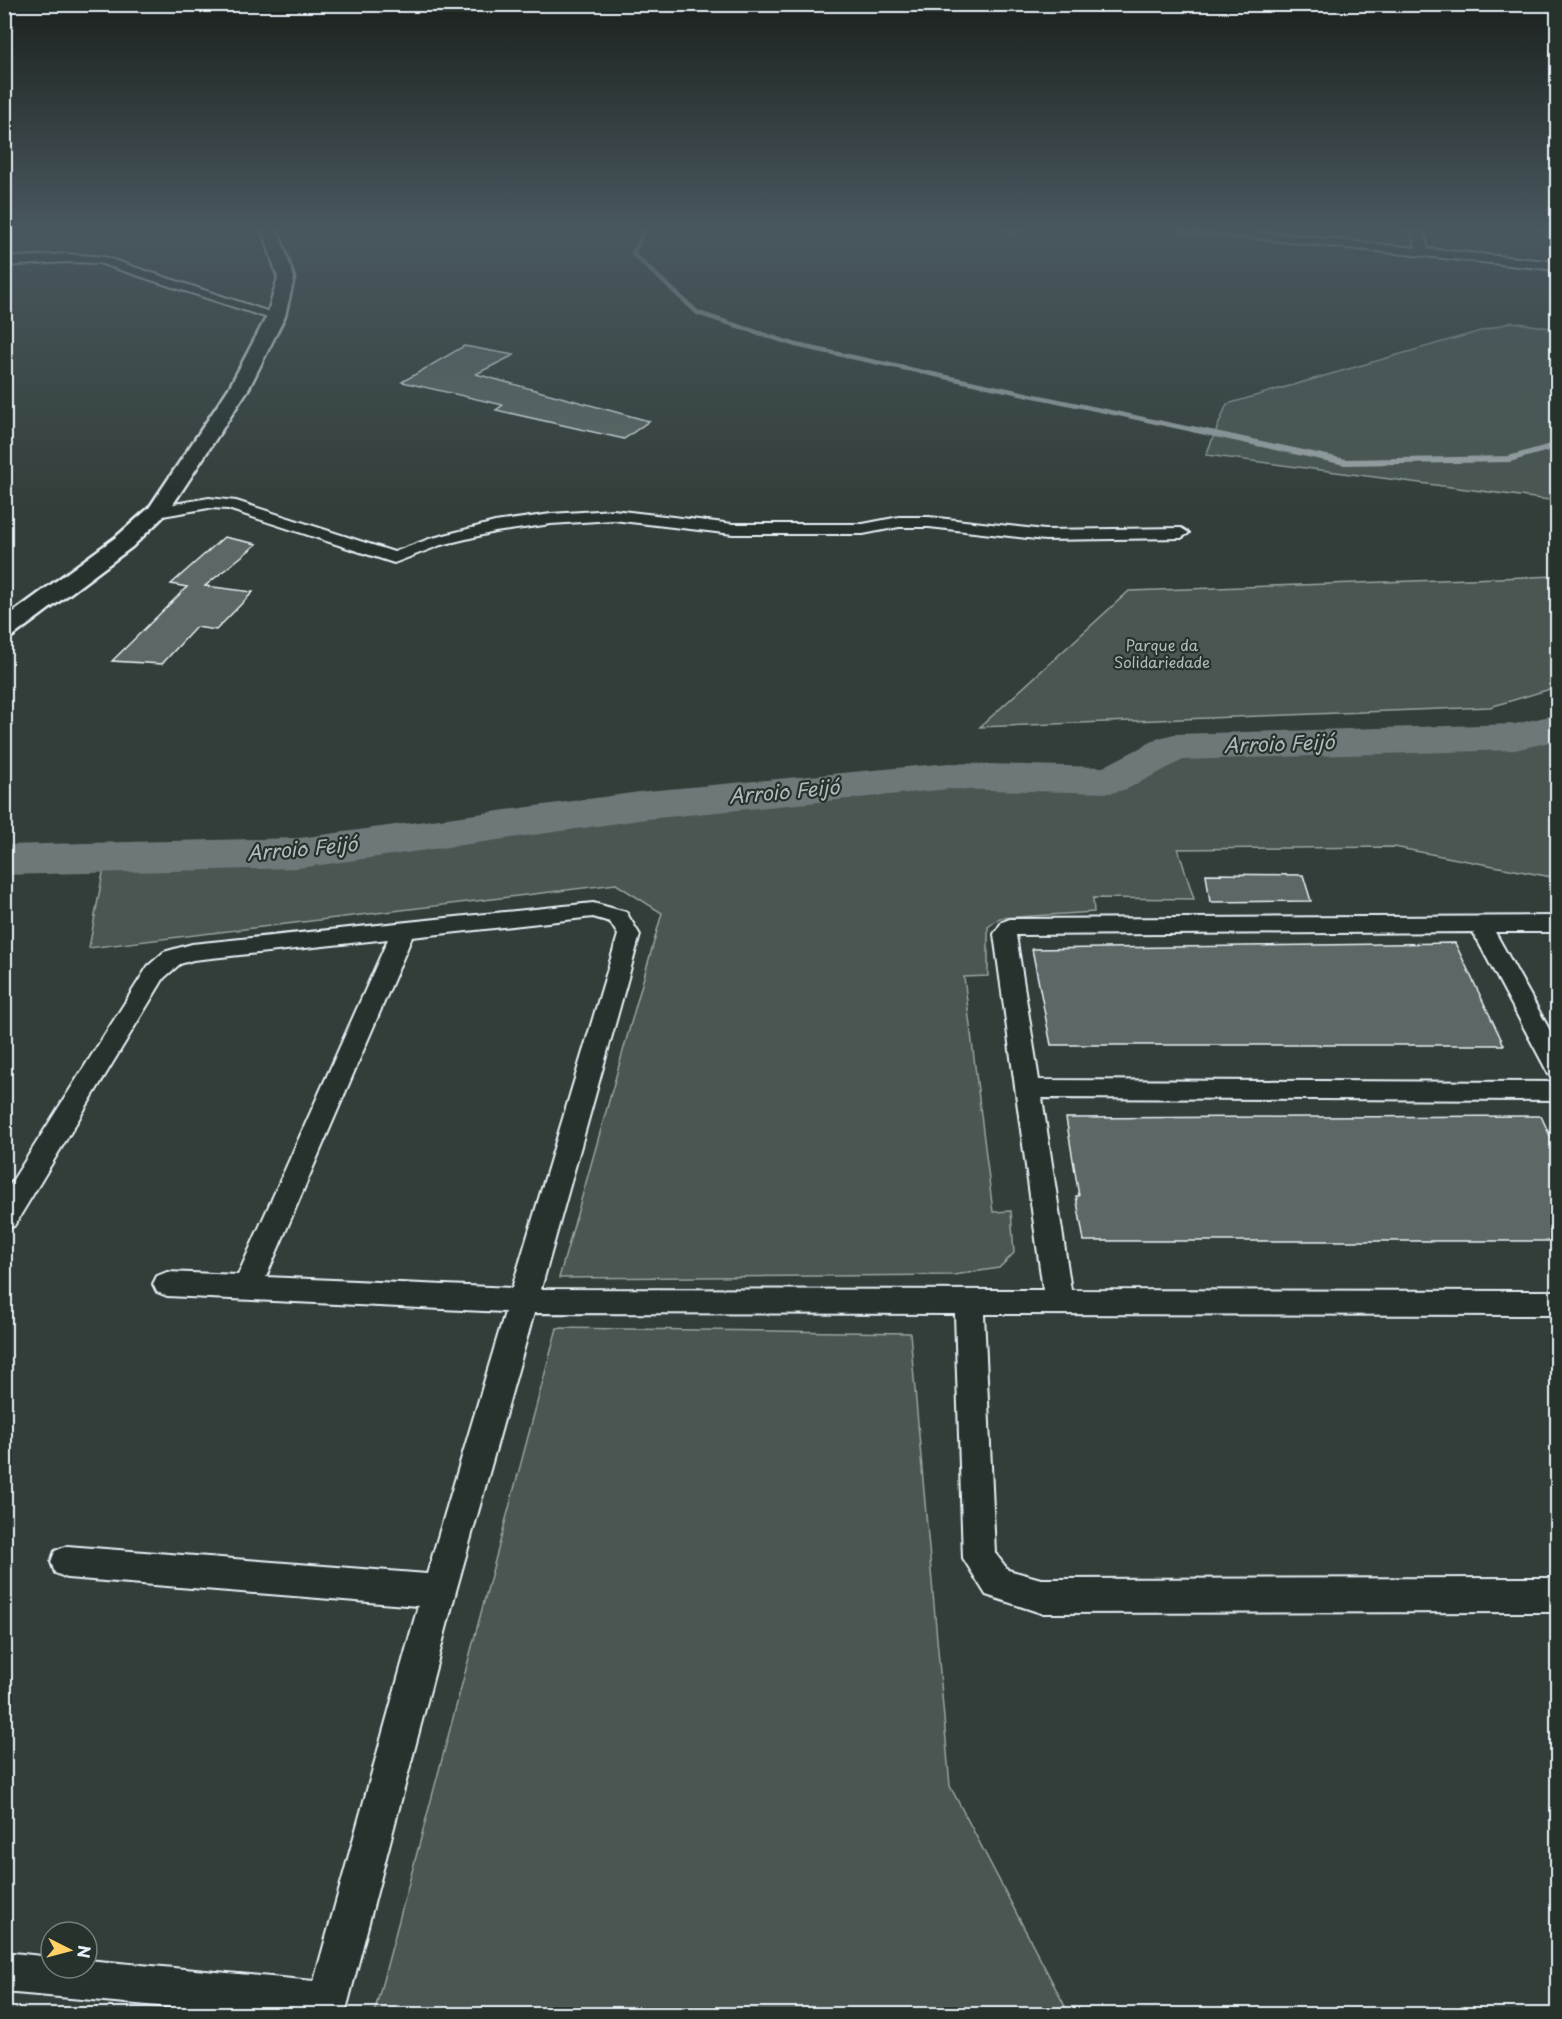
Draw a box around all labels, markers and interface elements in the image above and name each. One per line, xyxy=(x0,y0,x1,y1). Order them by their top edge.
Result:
park label: Parque da Solidariedade xyxy=(1114,633,1210,673)
water label: Arroio Feijó xyxy=(1223,726,1336,760)
water label: Arroio Feijó xyxy=(727,771,842,811)
water label: Arroio Feijó xyxy=(245,828,360,868)
north arrow xyxy=(39,1920,99,1980)
text: N xyxy=(72,1944,98,1959)

